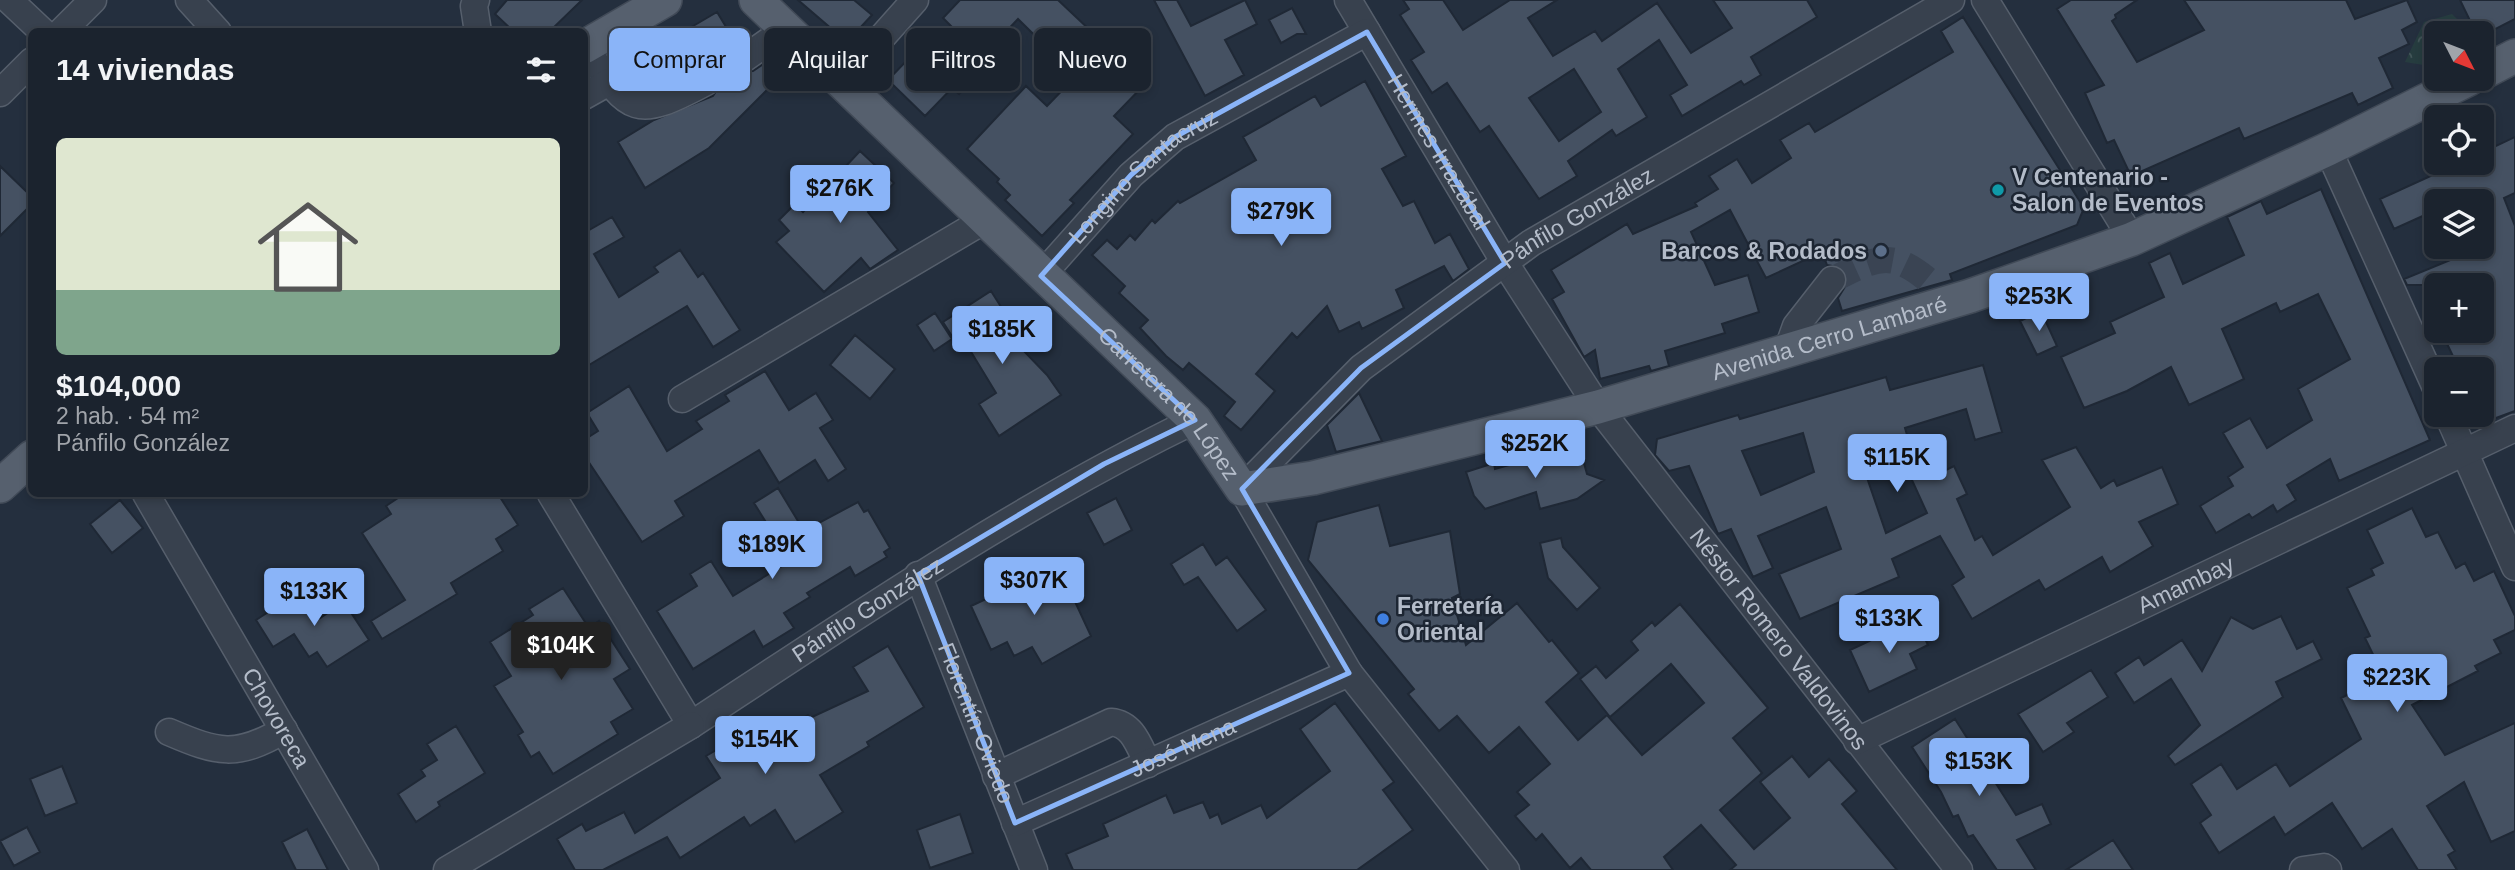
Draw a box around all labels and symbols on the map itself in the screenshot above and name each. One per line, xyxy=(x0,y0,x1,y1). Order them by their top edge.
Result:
north arrow xyxy=(2424,21,2494,91)
street label: Hermes Irrazábal xyxy=(1382,70,1495,234)
street label: Longino Santacruz xyxy=(1063,103,1222,249)
street label: Pánfilo González xyxy=(1496,162,1658,274)
place label: V Centenario - Salon de Eventos xyxy=(2012,164,2204,216)
pin: $276K xyxy=(791,166,889,225)
marker: V Centenario - Salon de Eventos xyxy=(1990,182,2006,198)
pin: $279K xyxy=(1232,188,1330,248)
place label: Barcos & Rodados xyxy=(1661,238,1867,264)
marker: Barcos & Rodados xyxy=(1873,243,1889,259)
pin: $253K xyxy=(1990,274,2088,333)
street label: Avenida Cerro Lambaré xyxy=(1709,291,1950,385)
pin: $185K xyxy=(953,306,1051,366)
street label: Carretera de López xyxy=(1093,322,1245,485)
pin: $252K xyxy=(1486,420,1584,480)
pin: $115K xyxy=(1848,434,1946,494)
pin: $189K xyxy=(723,522,821,581)
street label: Néstor Romero Valdovinos xyxy=(1685,523,1873,755)
street label: Amambay xyxy=(2133,550,2239,619)
street label: Pánfilo González xyxy=(787,552,948,668)
pin: $307K xyxy=(985,558,1083,617)
pin: $133K xyxy=(265,568,363,628)
place label: Ferretería Oriental xyxy=(1397,593,1503,645)
pin: $133K xyxy=(1840,596,1938,655)
marker: Ferretería Oriental xyxy=(1375,611,1391,627)
pin: $104K xyxy=(512,622,610,682)
street label: Florentín Oviedo xyxy=(933,639,1019,807)
pin: $223K xyxy=(2348,654,2446,714)
street label: Chovoreca xyxy=(237,663,316,773)
street label: José Mena xyxy=(1126,713,1240,783)
pin: $154K xyxy=(716,716,814,776)
pin: $153K xyxy=(1930,738,2028,798)

